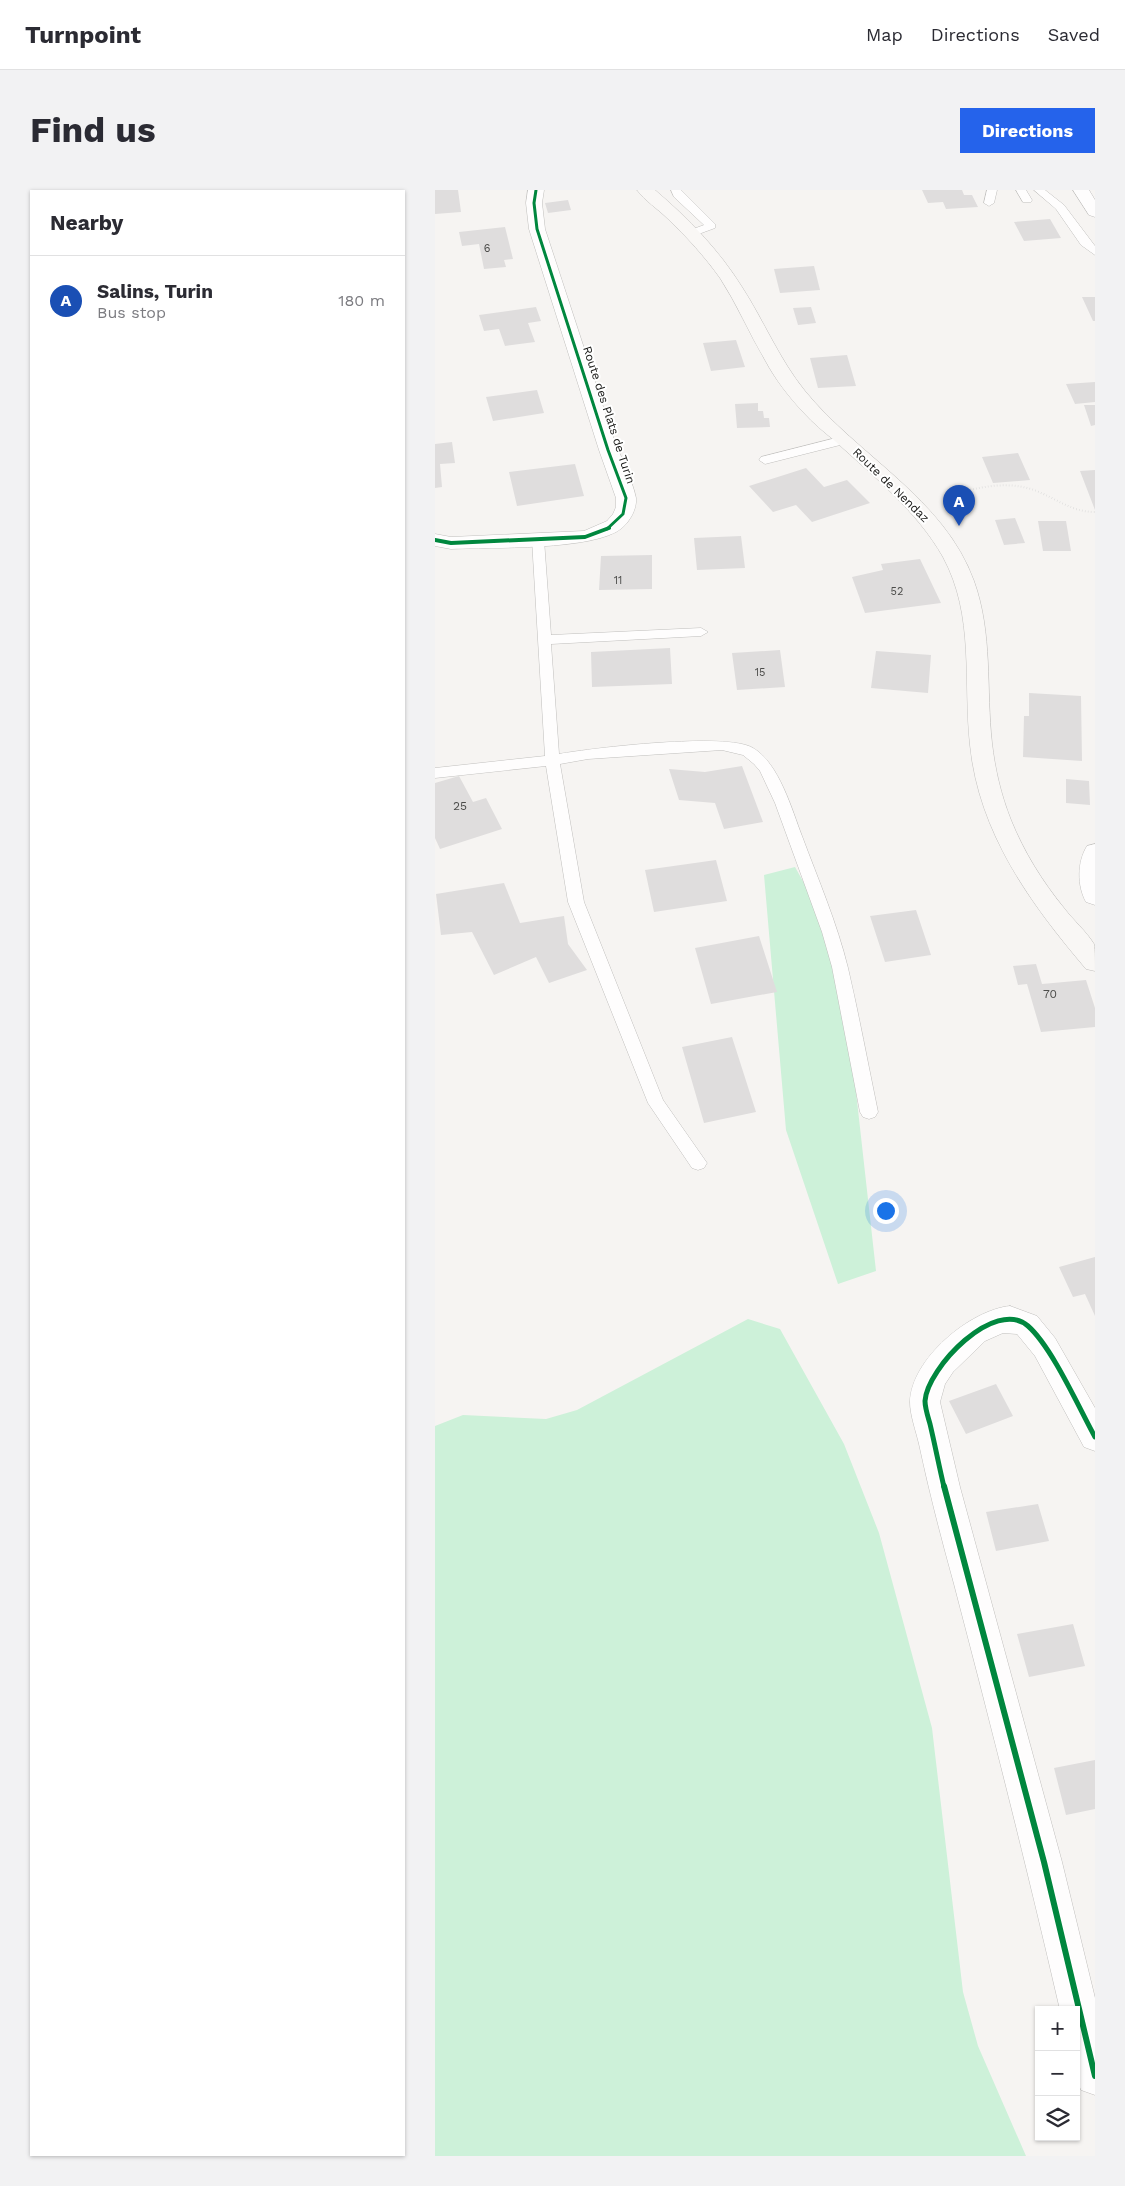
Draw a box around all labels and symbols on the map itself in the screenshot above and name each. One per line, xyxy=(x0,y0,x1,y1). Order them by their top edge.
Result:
house number: 6 xyxy=(484,242,491,255)
street label: Route des Plats de Turin xyxy=(580,344,638,486)
street label: Route de Nendaz xyxy=(850,445,932,525)
pin: A xyxy=(943,485,975,526)
house number: 11 xyxy=(614,574,622,587)
house number: 52 xyxy=(891,585,903,598)
house number: 15 xyxy=(755,666,765,679)
house number: 25 xyxy=(453,799,467,813)
house number: 70 xyxy=(1043,987,1057,1001)
your location xyxy=(873,1198,899,1224)

